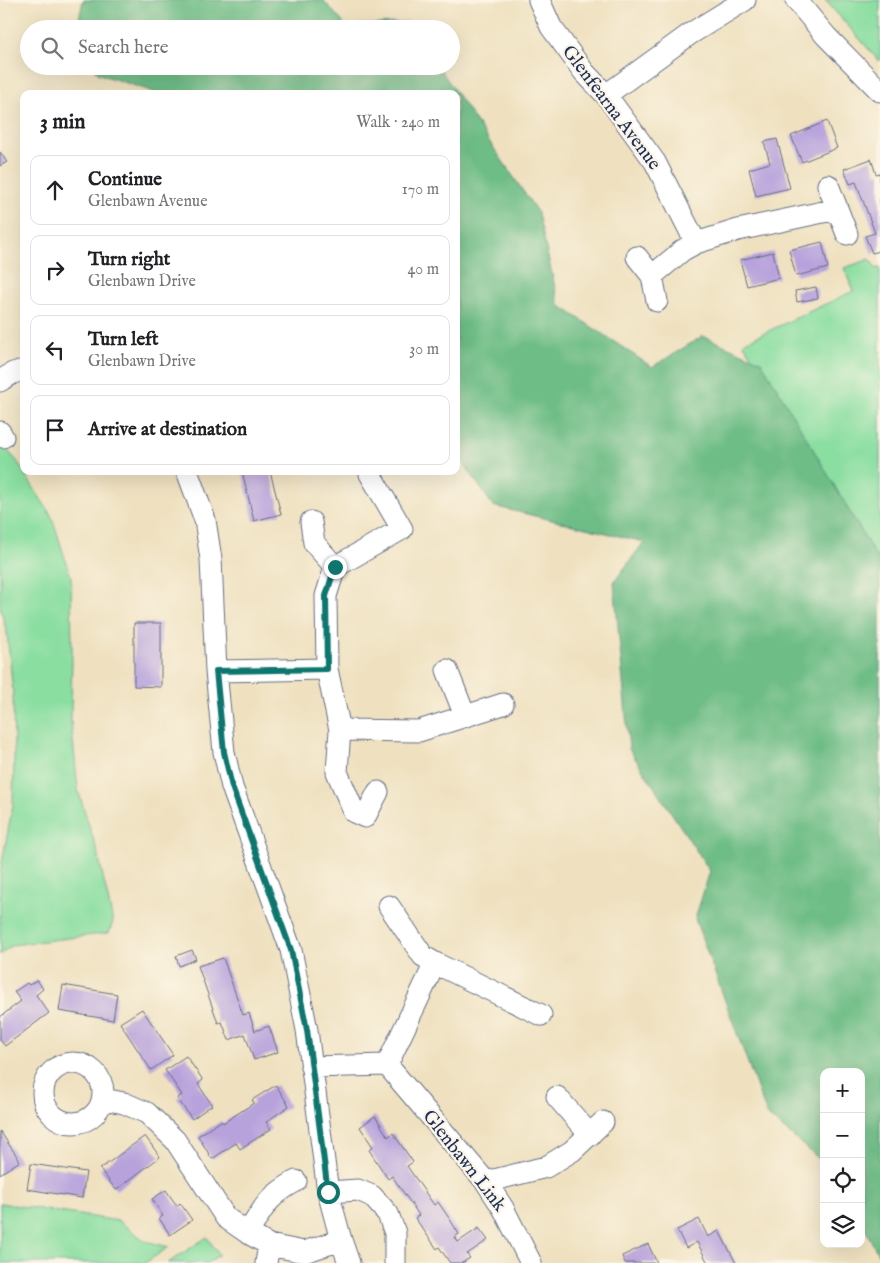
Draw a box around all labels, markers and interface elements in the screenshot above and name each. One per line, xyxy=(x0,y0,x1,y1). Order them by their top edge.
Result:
search box xyxy=(20,20,460,75)
icon: search xyxy=(38,34,66,62)
text: Search here xyxy=(78,36,169,60)
street label: Glenfearna Avenue xyxy=(556,41,666,175)
text: 3 min xyxy=(40,109,85,136)
text: Walk · 240 m xyxy=(356,113,440,133)
text: Continue xyxy=(88,168,162,192)
icon: ahead xyxy=(41,176,69,204)
text: 170 m xyxy=(402,180,439,200)
text: Glenbawn Avenue xyxy=(88,192,208,212)
text: Turn right xyxy=(88,248,170,272)
icon: right xyxy=(41,256,69,284)
text: 40 m xyxy=(407,260,439,280)
text: Glenbawn Drive xyxy=(88,272,196,292)
text: Turn left xyxy=(88,328,159,352)
icon: left xyxy=(41,336,69,364)
text: 30 m xyxy=(409,340,439,360)
text: Glenbawn Drive xyxy=(88,352,196,372)
icon: arrive xyxy=(41,416,69,444)
text: Arrive at destination xyxy=(88,418,247,442)
route end xyxy=(324,556,347,579)
map controls xyxy=(820,1068,865,1248)
button: + xyxy=(820,1068,865,1113)
street label: Glenbawn Link xyxy=(417,1105,512,1217)
button: − xyxy=(820,1113,865,1158)
button: locate xyxy=(820,1158,865,1203)
route start xyxy=(317,1181,340,1204)
button: layers xyxy=(820,1203,865,1248)

